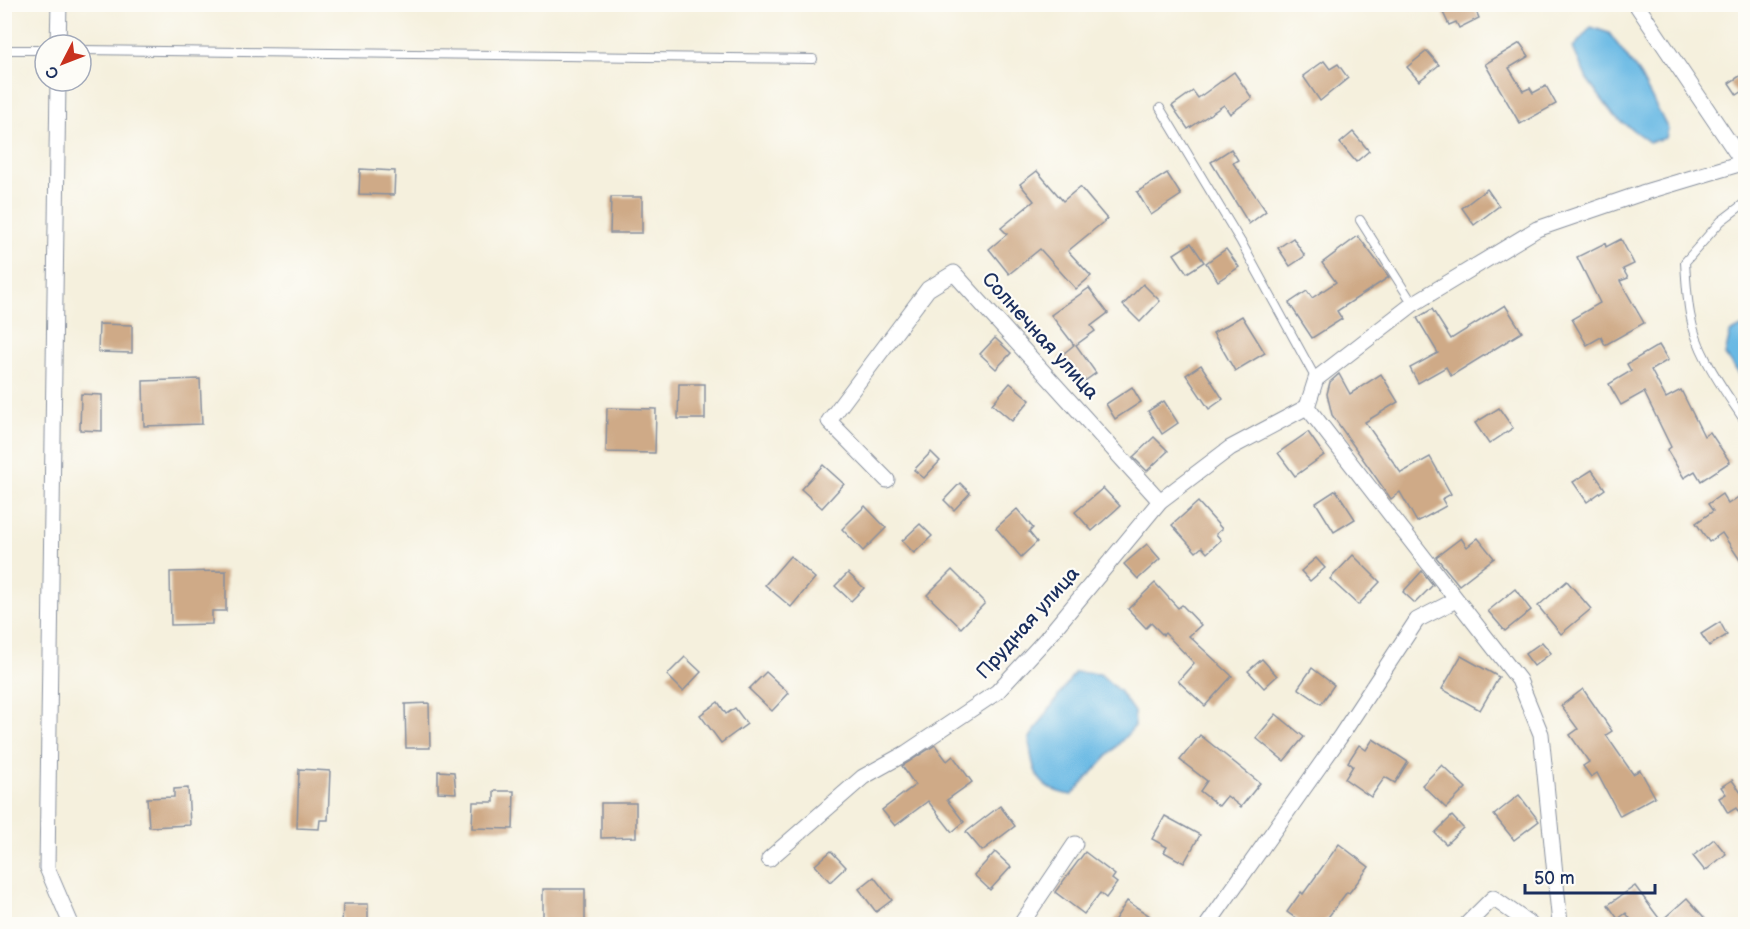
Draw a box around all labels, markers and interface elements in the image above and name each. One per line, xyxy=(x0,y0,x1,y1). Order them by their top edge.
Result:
north arrow xyxy=(33,33,93,93)
text: С xyxy=(42,62,64,83)
street label: Солнечная улица xyxy=(977,267,1104,405)
street label: Прудная улица xyxy=(971,562,1085,684)
scale bar xyxy=(1525,857,1656,895)
text: 50 m xyxy=(1534,868,1575,889)

